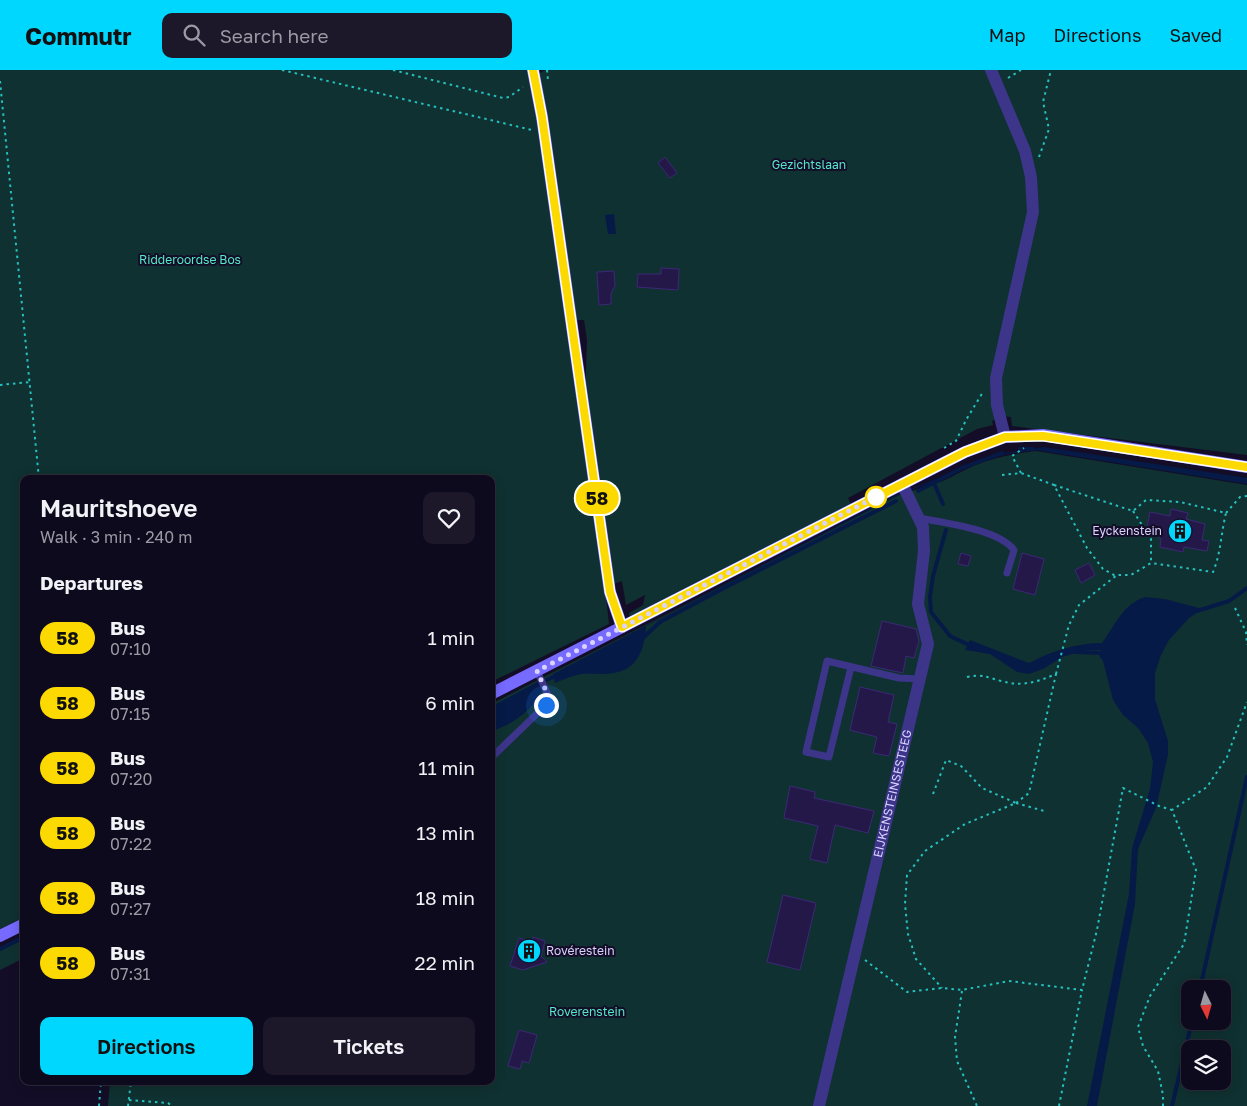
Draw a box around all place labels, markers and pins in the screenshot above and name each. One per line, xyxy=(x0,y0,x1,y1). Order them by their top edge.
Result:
unlabelled marker xyxy=(865,486,887,508)
building icon: Eyckenstein xyxy=(1167,518,1193,544)
place label: Eyckenstein xyxy=(1092,523,1162,538)
building icon: Rovérestein xyxy=(516,938,542,964)
place label: Rovérestein xyxy=(546,943,615,958)

